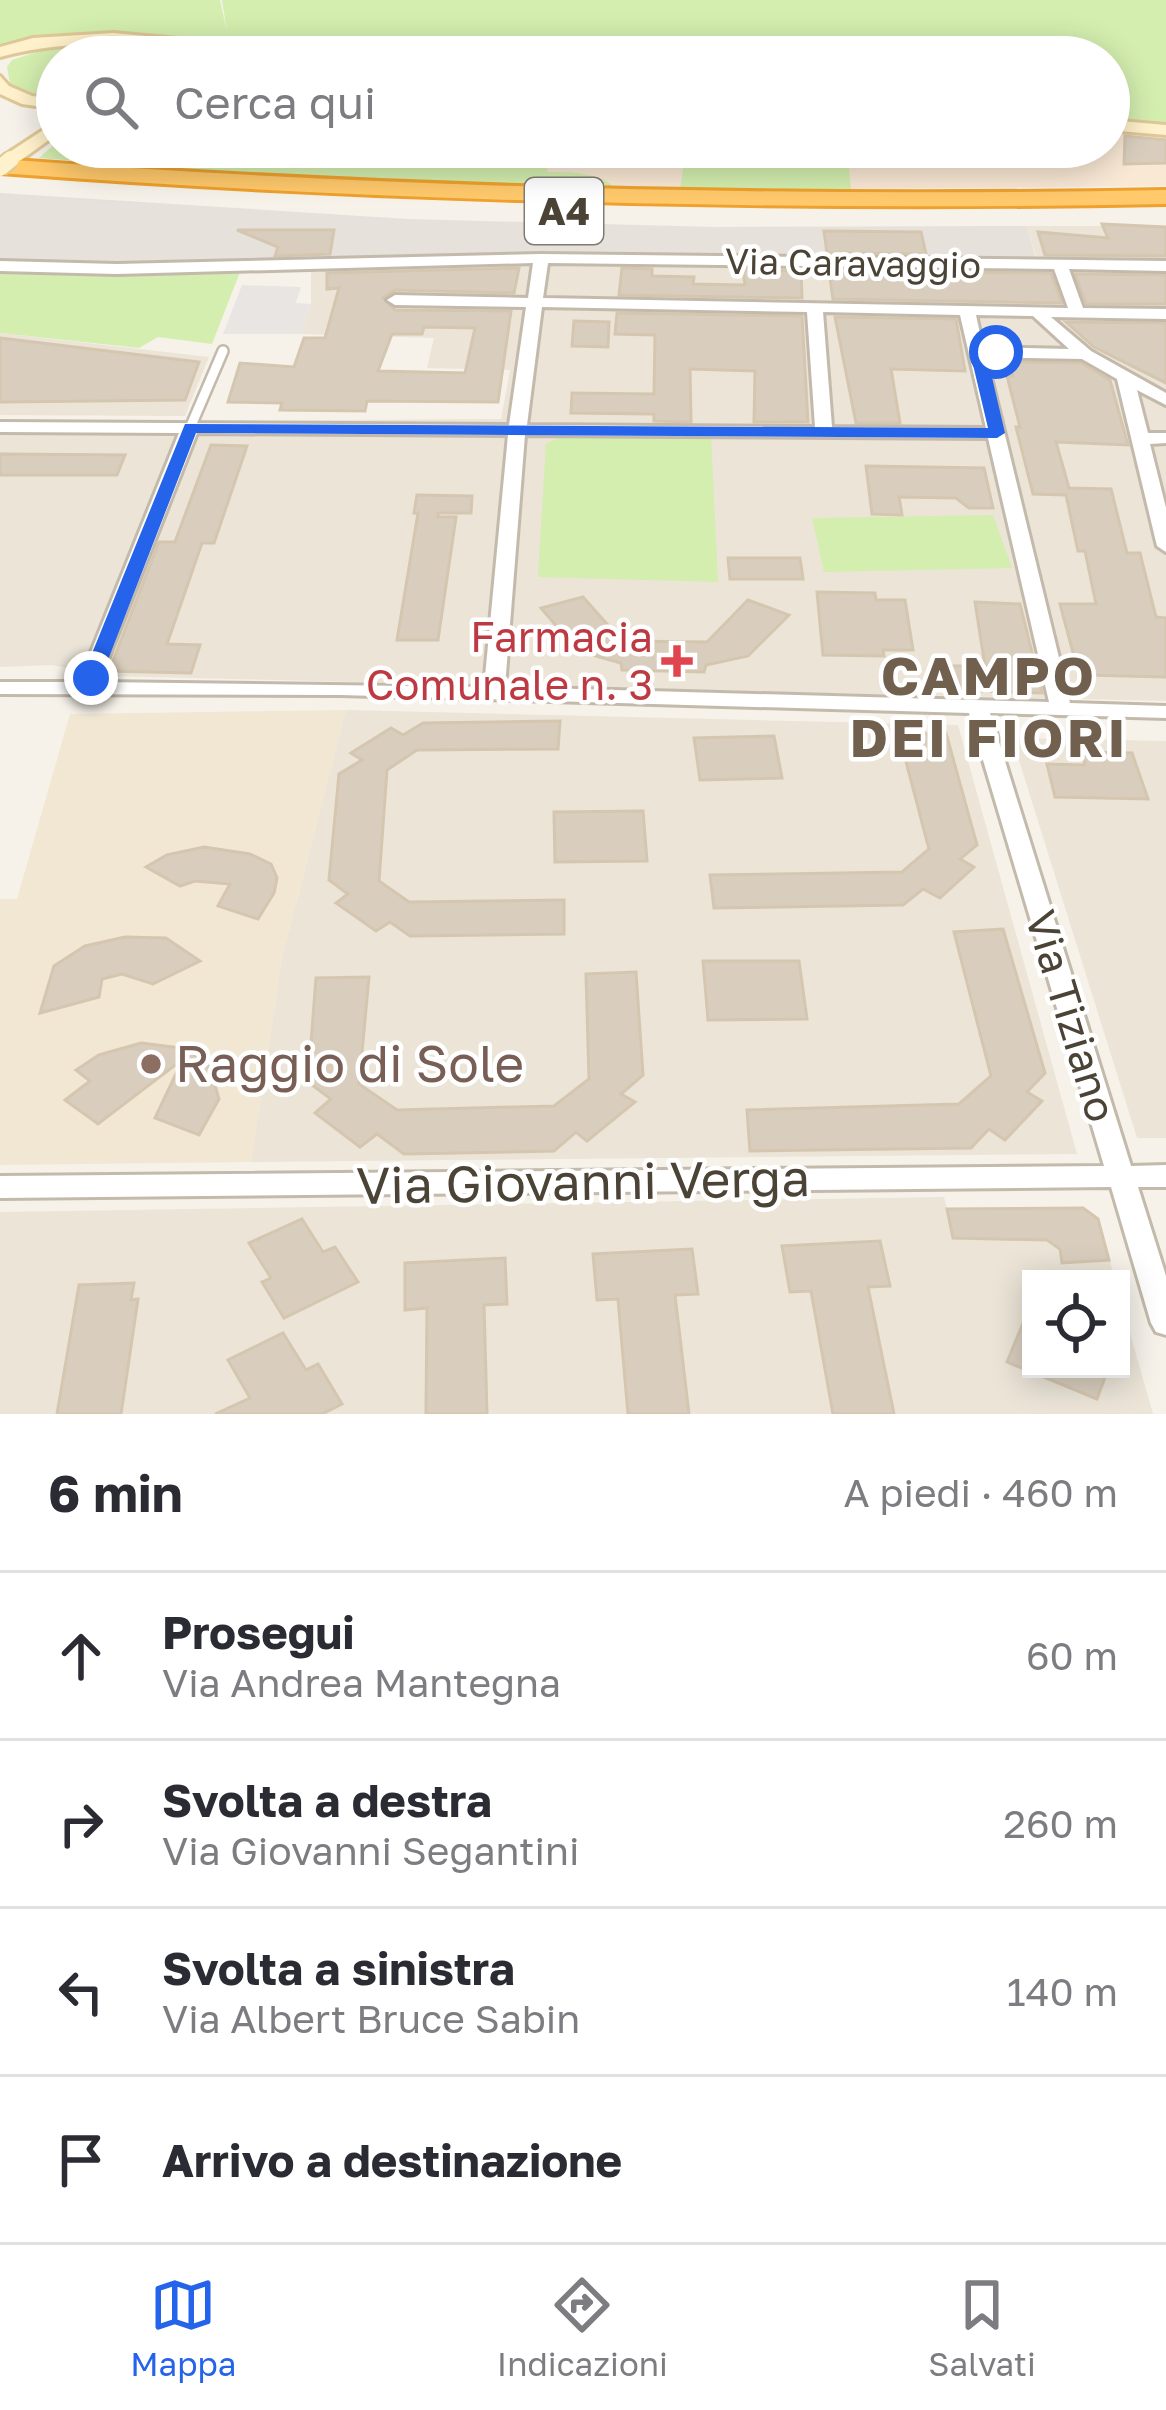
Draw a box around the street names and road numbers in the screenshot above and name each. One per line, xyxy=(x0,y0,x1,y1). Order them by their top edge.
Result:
road number: A4 xyxy=(525,178,603,244)
street label: Via Caravaggio xyxy=(725,239,981,286)
street label: Via Tiziano xyxy=(1016,904,1128,1127)
street label: Via Giovanni Verga xyxy=(356,1146,810,1215)

